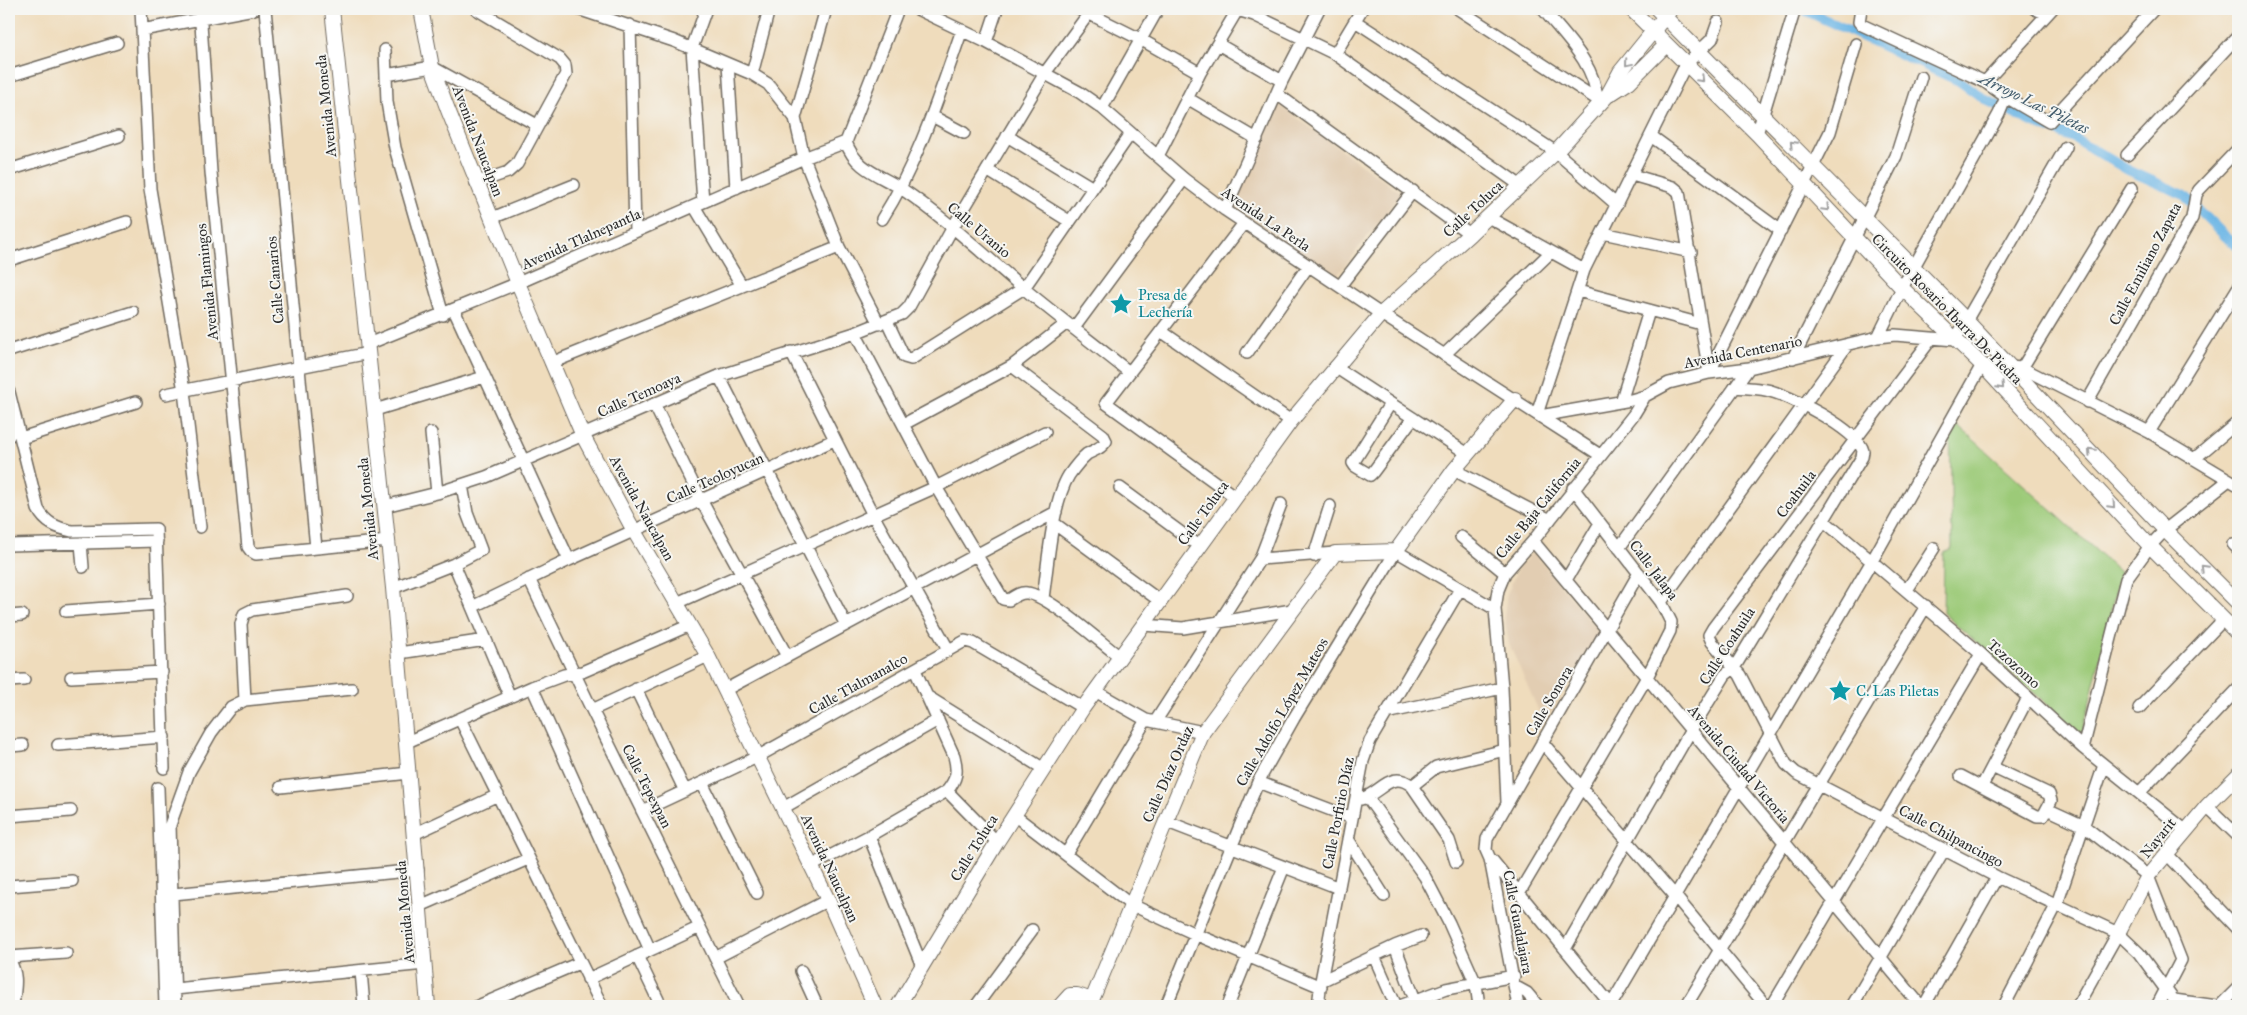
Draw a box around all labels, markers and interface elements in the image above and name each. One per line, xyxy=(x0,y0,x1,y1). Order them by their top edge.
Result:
street label: Avenida Moneda xyxy=(312,53,340,159)
one-way arrow xyxy=(1625,57,1634,66)
water label: Arroyo Las Piletas xyxy=(1974,67,2093,138)
one-way arrow xyxy=(1695,73,1704,82)
street label: Avenida Naucalpan xyxy=(448,82,507,199)
one-way arrow xyxy=(1790,141,1799,150)
street label: Calle Toluca xyxy=(1439,176,1507,241)
street label: Avenida La Perla xyxy=(1217,182,1314,256)
street label: Calle Uranio xyxy=(944,198,1015,262)
street label: Calle Emiliano Zapata xyxy=(2105,199,2185,328)
one-way arrow xyxy=(1820,202,1829,211)
street label: Avenida Tlalnepantla xyxy=(518,204,644,274)
street label: Avenida Flamingos xyxy=(192,223,222,342)
street label: Circuito Rosario Ibarra De Piedra xyxy=(1868,230,2026,388)
street label: Calle Canarios xyxy=(262,235,288,325)
place label: Presa de Lechería xyxy=(1138,286,1193,321)
place icon: Presa de Lechería xyxy=(1108,291,1134,317)
street label: Avenida Centenario xyxy=(1681,332,1804,372)
street label: Calle Temoaya xyxy=(595,368,684,421)
one-way arrow xyxy=(1996,380,2005,389)
one-way arrow xyxy=(2088,448,2097,457)
street label: Calle Teoloyucan xyxy=(664,449,766,507)
street label: Avenida Naucalpan xyxy=(605,451,678,564)
street label: Calle Baja California xyxy=(1492,453,1585,562)
street label: Avenida Moneda xyxy=(354,456,382,562)
street label: Coahuila xyxy=(1772,466,1820,521)
street label: Calle Toluca xyxy=(1174,477,1233,549)
one-way arrow xyxy=(2106,500,2115,509)
street label: Calle Jalapa xyxy=(1625,536,1683,605)
one-way arrow xyxy=(2201,565,2210,574)
street label: Calle Coahuila xyxy=(1695,603,1759,688)
street label: Calle Adolfo López Mateos xyxy=(1232,635,1332,789)
street label: Tezozomo xyxy=(1984,636,2044,693)
street label: Calle Tlalmanalco xyxy=(805,649,911,719)
street label: Calle Sonora xyxy=(1522,662,1577,739)
place icon: C. Las Piletas xyxy=(1827,678,1853,704)
place label: C. Las Piletas xyxy=(1856,682,1939,700)
street label: Avenida Ciudad Victoria xyxy=(1684,700,1794,827)
street label: Calle Díaz Ordaz xyxy=(1139,723,1197,825)
street label: Calle Tepexpan xyxy=(618,741,676,831)
street label: Calle Porfirio Díaz xyxy=(1318,755,1358,871)
street label: Calle Chilpancingo xyxy=(1896,801,2007,871)
street label: Avenida Naucalpan xyxy=(797,810,863,925)
street label: Calle Toluca xyxy=(946,811,1002,885)
street label: Nayarit xyxy=(2136,814,2180,862)
street label: Avenida Moneda xyxy=(391,859,419,965)
street label: Calle Guadalajara xyxy=(1499,868,1537,976)

